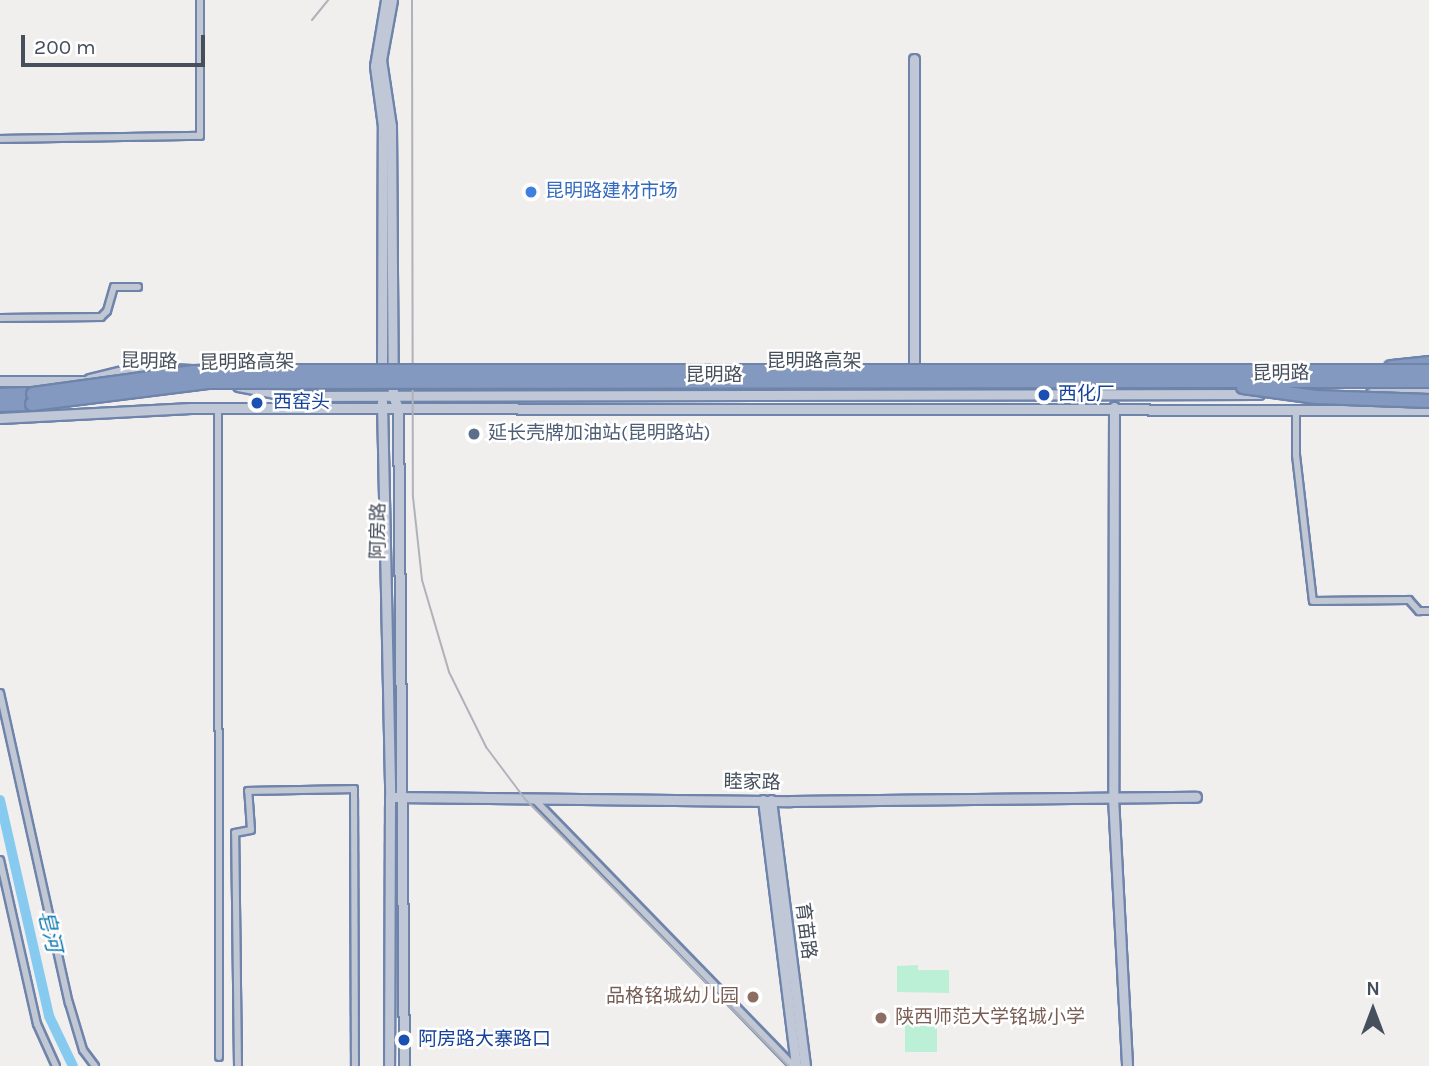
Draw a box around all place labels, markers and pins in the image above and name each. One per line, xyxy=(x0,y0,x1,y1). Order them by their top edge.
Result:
place label: 昆明路建材市场 xyxy=(545,181,678,203)
marker: 昆明路建材市场 xyxy=(523,184,539,200)
place label: 西化厂 xyxy=(1058,384,1115,406)
marker: 西化厂 xyxy=(1036,387,1052,403)
place label: 西窑头 xyxy=(273,392,330,414)
marker: 西窑头 xyxy=(247,393,267,413)
place label: 延长壳牌加油站(昆明路站) xyxy=(488,423,711,445)
marker: 延长壳牌加油站(昆明路站) xyxy=(466,426,482,442)
place label: 品格铭城幼儿园 xyxy=(606,986,739,1008)
marker: 品格铭城幼儿园 xyxy=(745,989,761,1005)
place label: 陕西师范大学铭城小学 xyxy=(895,1007,1085,1029)
marker: 陕西师范大学铭城小学 xyxy=(873,1010,889,1026)
place label: 阿房路大寨路口 xyxy=(418,1029,551,1051)
marker: 阿房路大寨路口 xyxy=(396,1032,412,1048)

